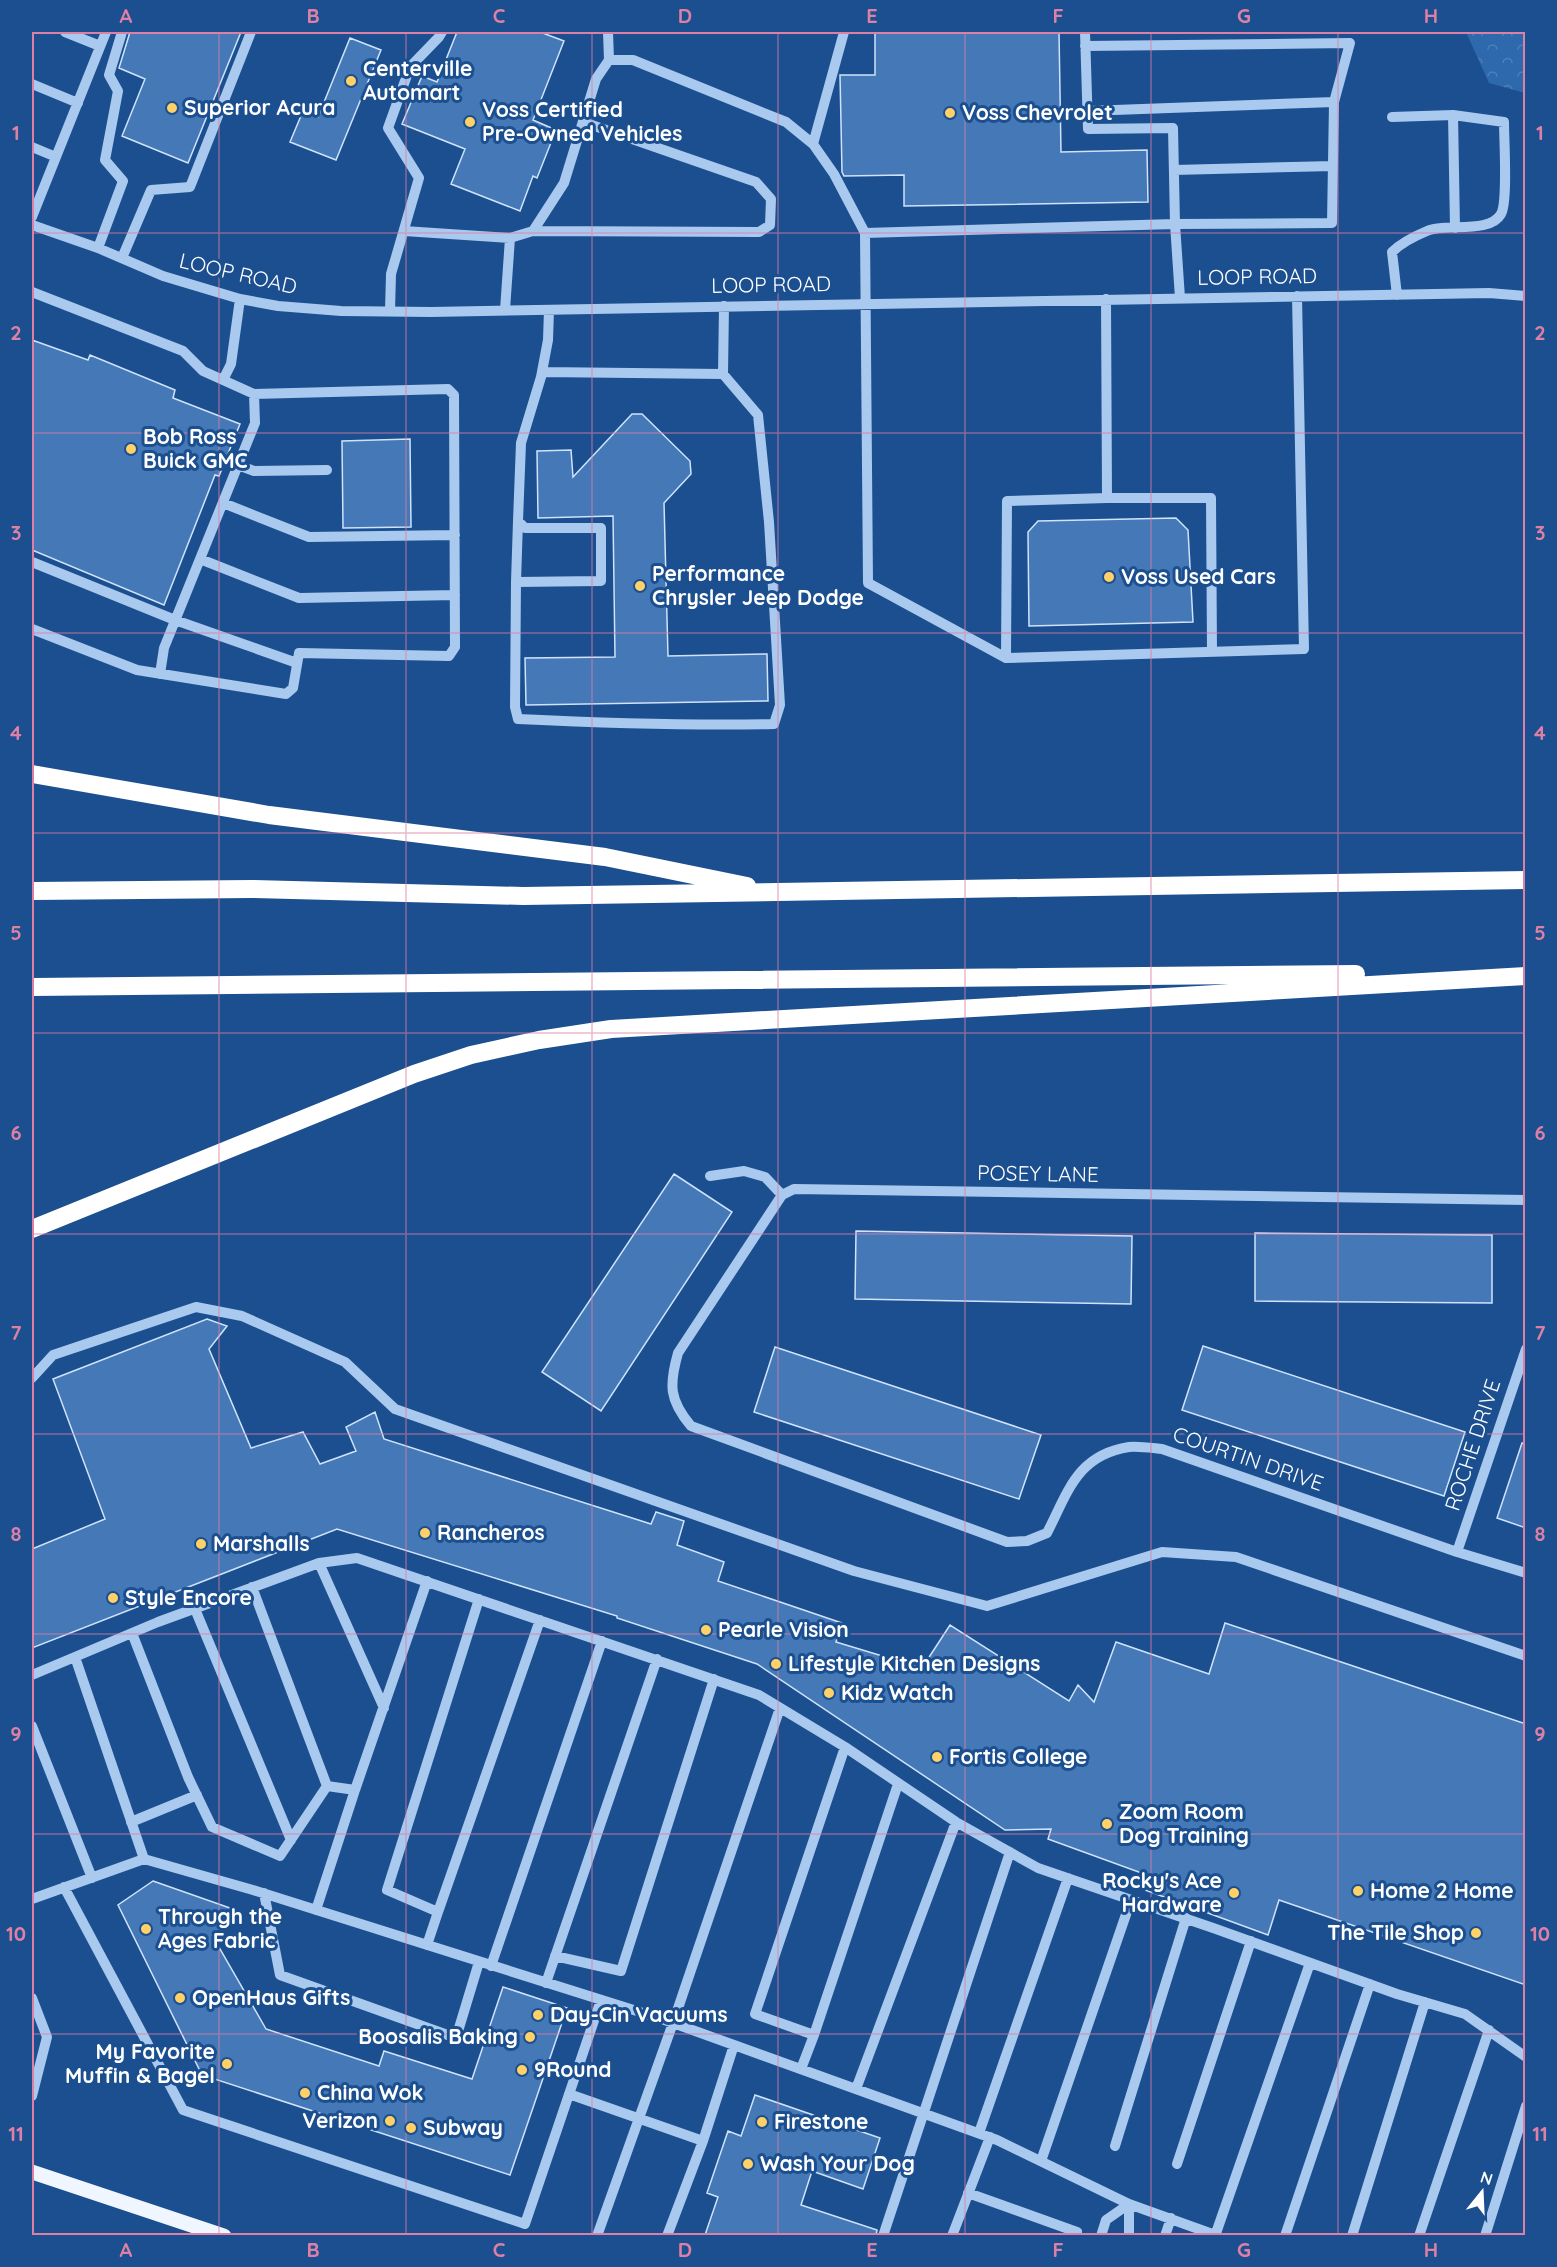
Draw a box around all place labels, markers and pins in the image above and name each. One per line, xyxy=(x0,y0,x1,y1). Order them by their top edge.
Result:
place label: Centerville Automart xyxy=(363,55,472,105)
marker: Centerville Automart xyxy=(344,74,358,88)
place label: Superior Acura xyxy=(184,94,335,120)
place label: Voss Certified Pre-Owned Vehicles xyxy=(482,96,682,146)
place label: Voss Chevrolet xyxy=(962,99,1113,125)
marker: Superior Acura xyxy=(165,101,179,115)
marker: Voss Chevrolet xyxy=(943,106,957,120)
marker: Voss Certified Pre-Owned Vehicles xyxy=(463,115,477,129)
place label: Bob Ross Buick GMC xyxy=(143,423,248,473)
marker: Bob Ross Buick GMC xyxy=(124,442,138,456)
place label: Performance Chrysler Jeep Dodge xyxy=(652,560,864,610)
place label: Voss Used Cars xyxy=(1121,563,1276,589)
marker: Voss Used Cars xyxy=(1102,570,1116,584)
marker: Performance Chrysler Jeep Dodge xyxy=(633,579,647,593)
place label: Rancheros xyxy=(437,1519,545,1545)
marker: Rancheros xyxy=(418,1526,432,1540)
place label: Marshalls xyxy=(213,1530,310,1556)
marker: Marshalls xyxy=(194,1537,208,1551)
place label: Style Encore xyxy=(125,1584,252,1610)
marker: Style Encore xyxy=(106,1591,120,1605)
place label: Pearle Vision xyxy=(718,1616,849,1642)
marker: Pearle Vision xyxy=(699,1623,713,1637)
place label: Lifestyle Kitchen Designs xyxy=(788,1650,1040,1676)
marker: Lifestyle Kitchen Designs xyxy=(769,1657,783,1671)
place label: Kidz Watch xyxy=(841,1679,953,1705)
marker: Kidz Watch xyxy=(822,1686,836,1700)
place label: Fortis College xyxy=(949,1743,1087,1769)
marker: Fortis College xyxy=(930,1750,944,1764)
place label: Zoom Room Dog Training xyxy=(1119,1798,1249,1848)
marker: Zoom Room Dog Training xyxy=(1100,1817,1114,1831)
place label: Rocky's Ace Hardware xyxy=(1102,1867,1222,1917)
place label: Home 2 Home xyxy=(1370,1877,1514,1903)
marker: Home 2 Home xyxy=(1351,1884,1365,1898)
marker: Rocky's Ace Hardware xyxy=(1227,1886,1241,1900)
place label: Through the Ages Fabric xyxy=(158,1903,282,1953)
place label: The Tile Shop xyxy=(1327,1919,1464,1945)
marker: Through the Ages Fabric xyxy=(139,1922,153,1936)
marker: The Tile Shop xyxy=(1469,1926,1483,1940)
place label: OpenHaus Gifts xyxy=(192,1984,350,2010)
marker: OpenHaus Gifts xyxy=(173,1991,187,2005)
place label: Day-Cin Vacuums xyxy=(550,2001,728,2027)
marker: Day-Cin Vacuums xyxy=(531,2008,545,2022)
place label: Boosalis Baking xyxy=(358,2023,518,2049)
marker: Boosalis Baking xyxy=(523,2030,537,2044)
place label: My Favorite Muffin & Bagel xyxy=(65,2038,215,2088)
place label: 9Round xyxy=(534,2056,611,2082)
marker: My Favorite Muffin & Bagel xyxy=(220,2057,234,2071)
marker: 9Round xyxy=(515,2063,529,2077)
place label: China Wok xyxy=(317,2079,424,2105)
marker: China Wok xyxy=(298,2086,312,2100)
place label: Verizon xyxy=(302,2107,378,2133)
place label: Firestone xyxy=(774,2108,868,2134)
marker: Verizon xyxy=(383,2114,397,2128)
place label: Subway xyxy=(423,2114,503,2140)
marker: Firestone xyxy=(755,2115,769,2129)
marker: Subway xyxy=(404,2121,418,2135)
place label: Wash Your Dog xyxy=(760,2150,915,2176)
marker: Wash Your Dog xyxy=(741,2157,755,2171)

